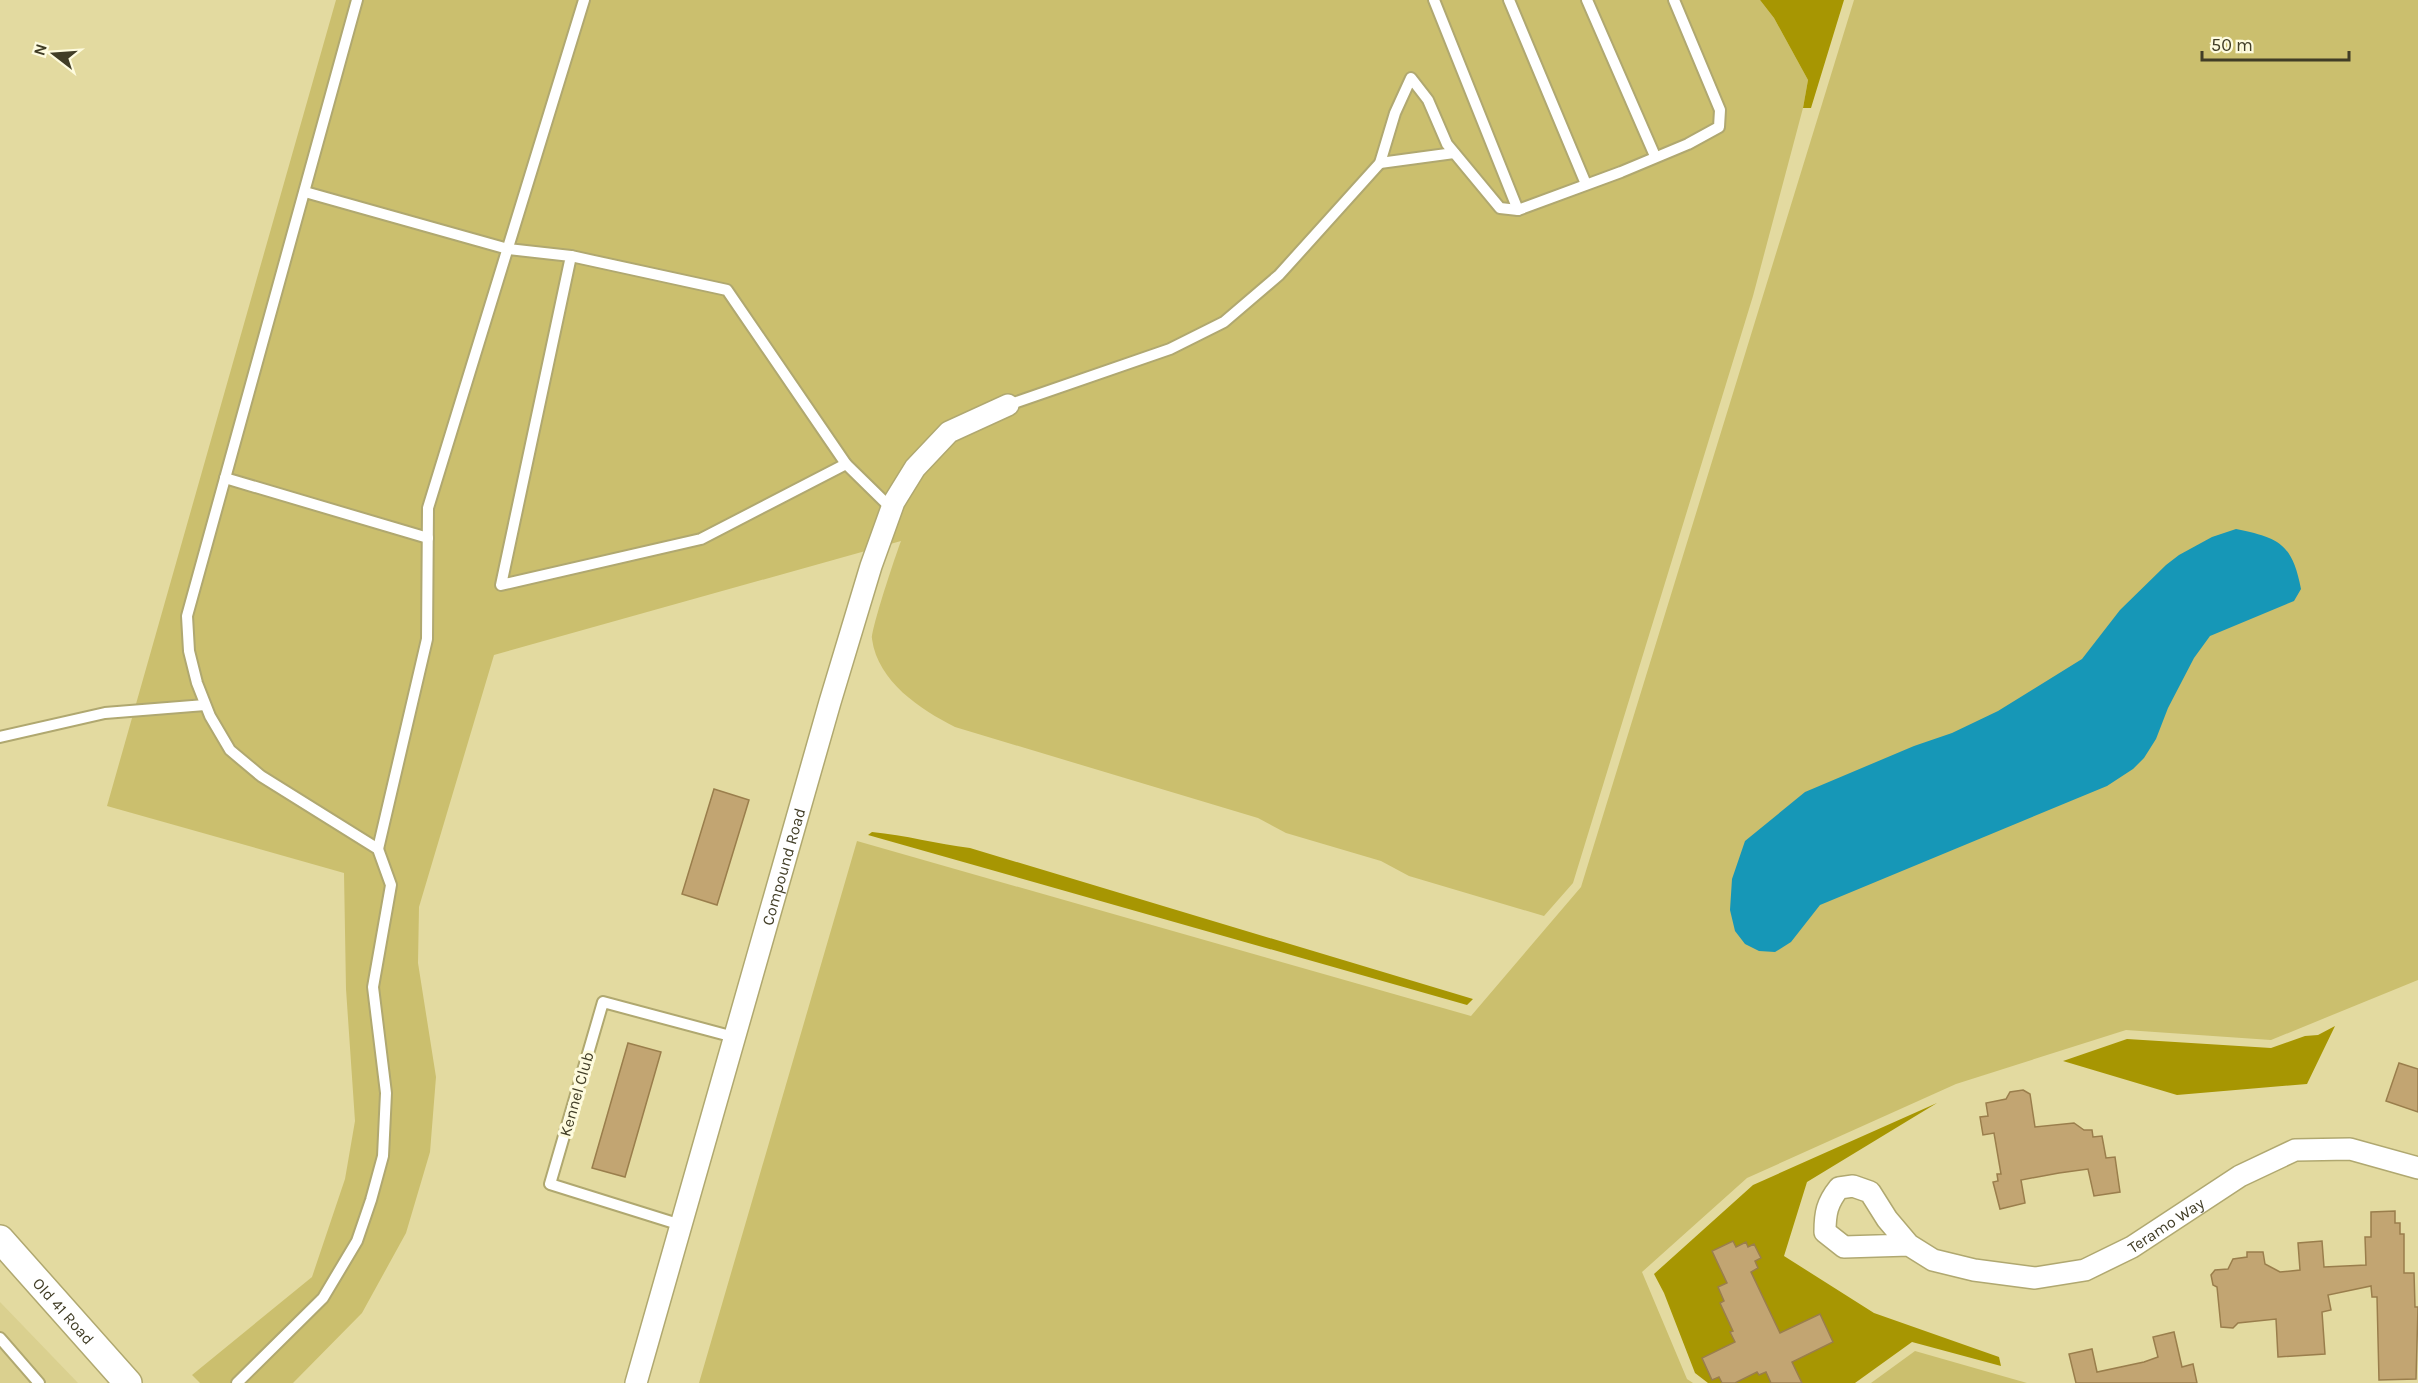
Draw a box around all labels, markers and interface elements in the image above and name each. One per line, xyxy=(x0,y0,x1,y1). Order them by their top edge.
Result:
north arrow xyxy=(24,24,84,84)
scale bar xyxy=(2202,24,2349,62)
text: 50 m xyxy=(2211,34,2253,56)
text: N xyxy=(29,41,51,58)
street label: Compound Road xyxy=(758,806,809,928)
street label: Kennel Club xyxy=(555,1050,598,1139)
street label: Teramo Way xyxy=(2124,1193,2208,1257)
street label: Old 41 Road xyxy=(29,1274,98,1348)

